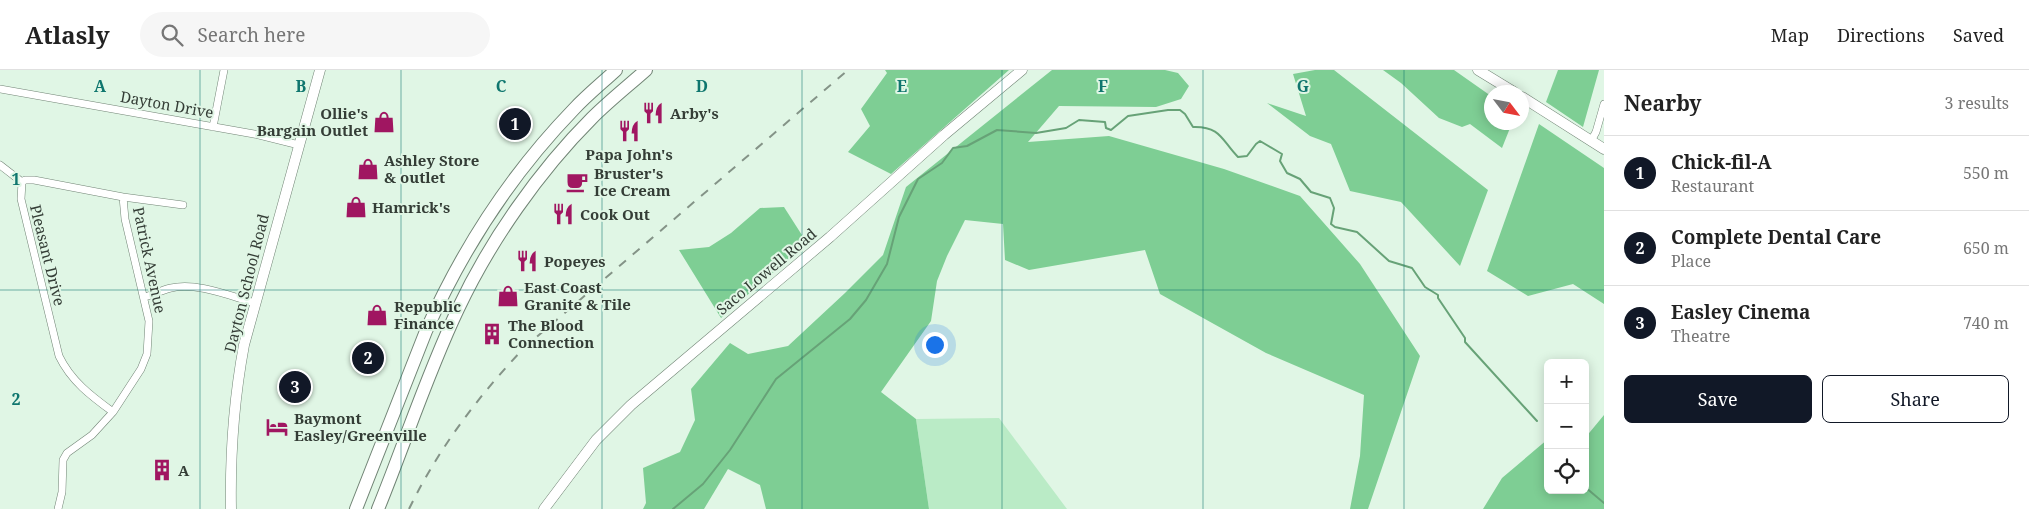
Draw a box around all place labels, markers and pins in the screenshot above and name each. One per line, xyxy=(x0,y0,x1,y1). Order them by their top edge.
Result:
restaurant icon: Arby's xyxy=(640,100,666,126)
place label: Ollie's Bargain Outlet xyxy=(257,103,368,140)
place label: Arby's xyxy=(670,103,719,123)
pin: 1 xyxy=(499,105,531,143)
shop icon: Ollie's Bargain Outlet xyxy=(371,109,397,135)
restaurant icon: Papa John's xyxy=(616,118,642,144)
place label: Papa John's xyxy=(585,144,673,164)
place label: Ashley Store & outlet xyxy=(384,150,479,187)
shop icon: Ashley Store & outlet xyxy=(355,156,381,182)
place label: Bruster's Ice Cream xyxy=(594,163,671,200)
cafe icon: Bruster's Ice Cream xyxy=(564,169,590,195)
shop icon: Hamrick's xyxy=(343,194,369,220)
place label: Hamrick's xyxy=(372,197,450,217)
restaurant icon: Cook Out xyxy=(550,201,576,227)
place label: Cook Out xyxy=(580,204,650,224)
restaurant icon: Popeyes xyxy=(514,248,540,274)
place label: Popeyes xyxy=(544,251,606,271)
place label: East Coast Granite & Tile xyxy=(524,277,631,314)
shop icon: East Coast Granite & Tile xyxy=(495,283,521,309)
place label: Republic Finance xyxy=(394,296,461,333)
shop icon: Republic Finance xyxy=(364,302,390,328)
place label: The Blood Connection xyxy=(508,315,594,352)
building icon: The Blood Connection xyxy=(479,321,505,347)
pin: 2 xyxy=(352,339,384,377)
pin: 3 xyxy=(279,368,311,406)
place label: Baymont Easley/Greenville xyxy=(294,408,427,445)
hotel icon: Baymont Easley/Greenville xyxy=(264,414,290,440)
building icon: A xyxy=(149,457,175,483)
place label: A xyxy=(178,460,190,480)

